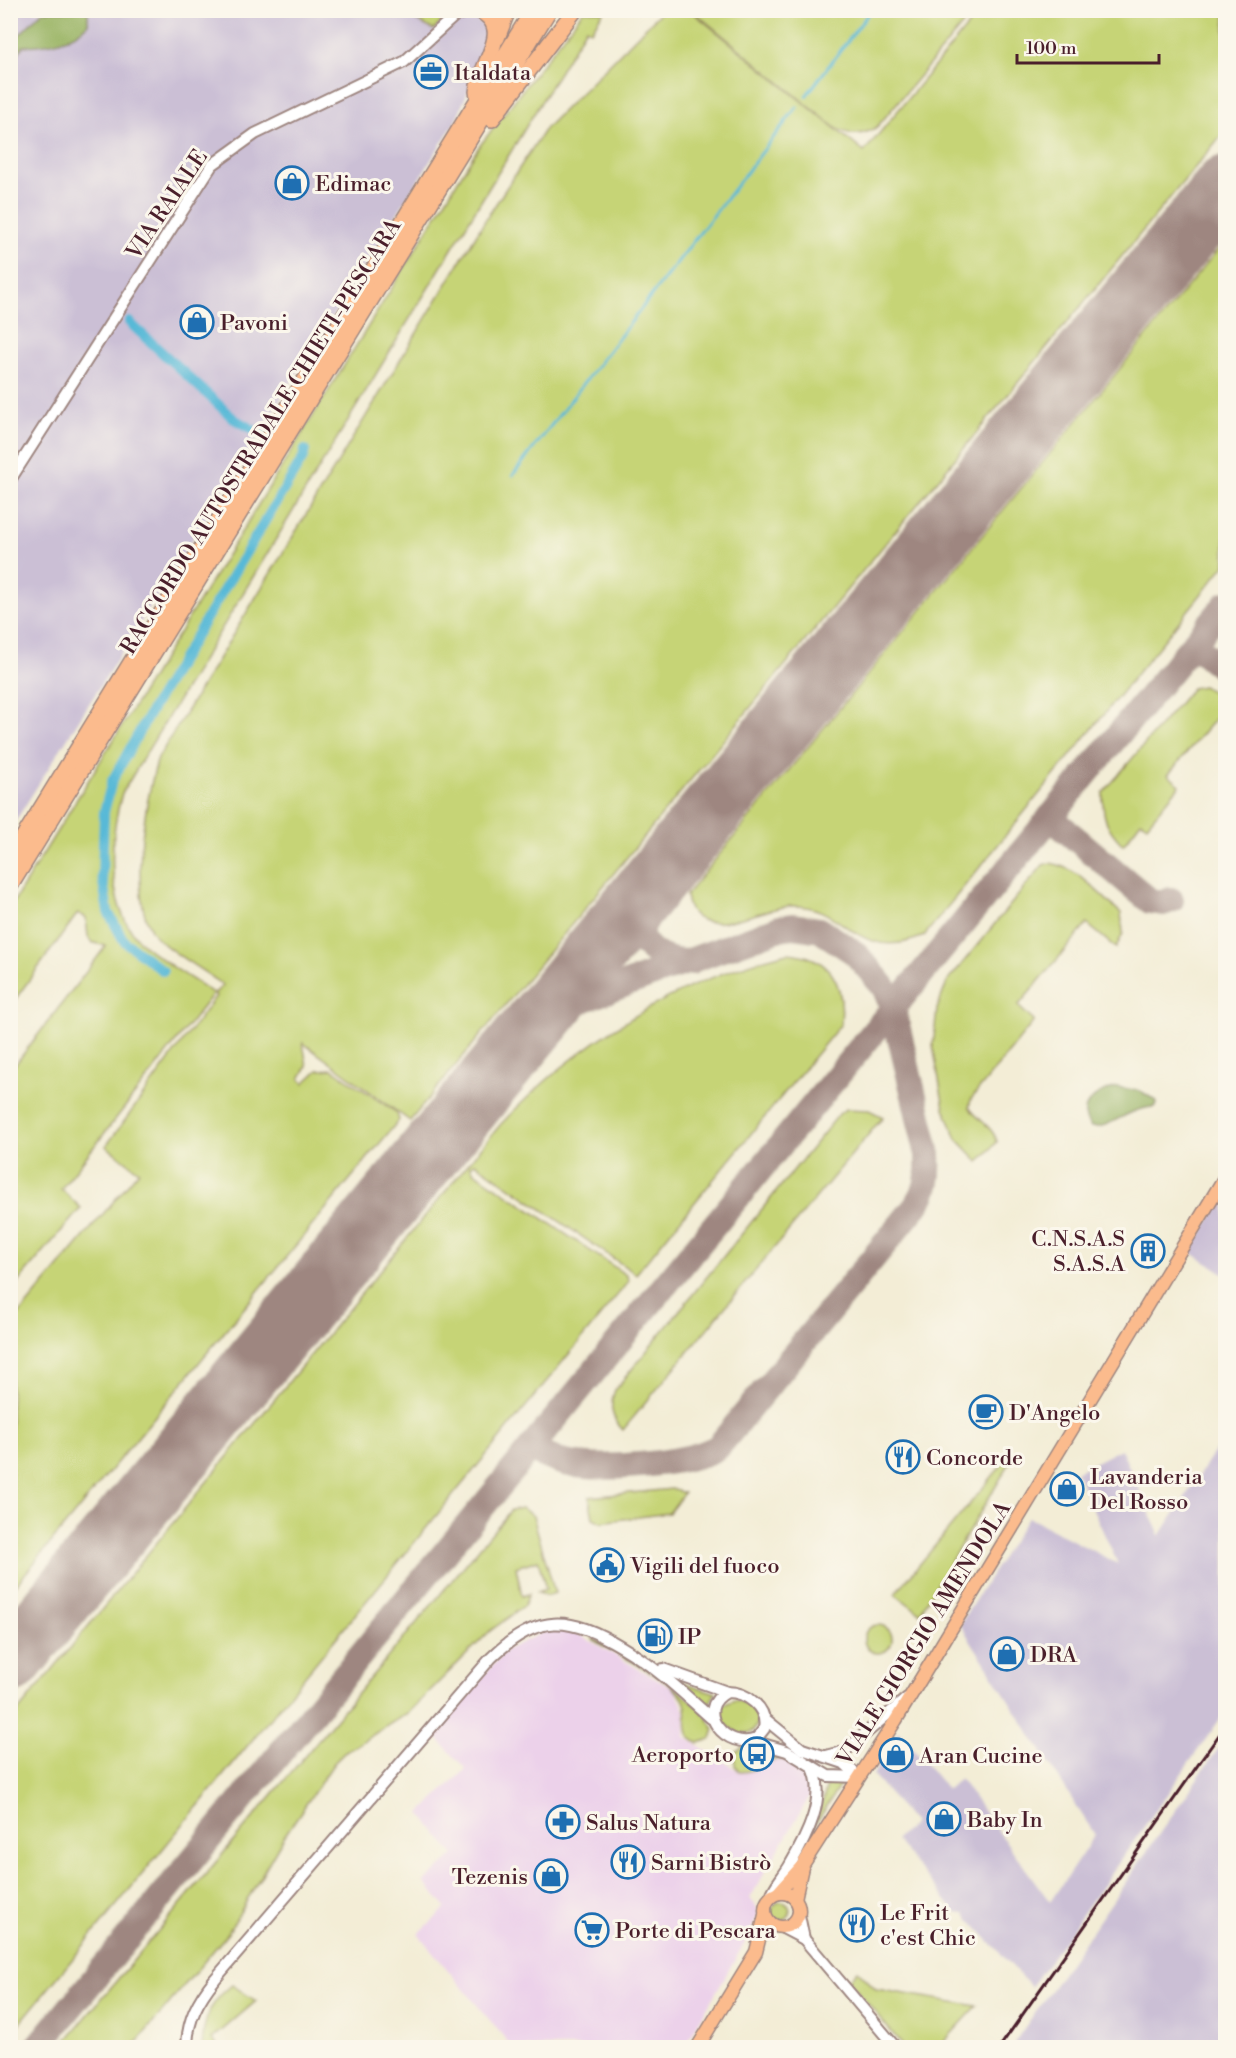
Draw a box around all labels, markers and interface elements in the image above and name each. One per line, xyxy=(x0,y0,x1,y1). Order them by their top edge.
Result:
scale bar xyxy=(1017,27,1160,65)
text: 100 m xyxy=(1026,37,1077,60)
office icon: Italdata xyxy=(413,54,449,90)
place label: Italdata xyxy=(454,60,532,87)
street label: VIA RAIALE xyxy=(120,145,214,266)
shop icon: Edimac xyxy=(274,165,310,201)
place label: Edimac xyxy=(315,171,391,198)
street label: RACCORDO AUTOSTRADALE CHIETI-PESCARA xyxy=(115,213,408,660)
shop icon: Pavoni xyxy=(179,304,215,340)
place label: Pavoni xyxy=(220,310,288,337)
place label: C.N.S.A.S S.A.S.A xyxy=(1031,1226,1126,1278)
building icon: C.N.S.A.S S.A.S.A xyxy=(1130,1233,1166,1269)
cafe icon: D'Angelo xyxy=(968,1394,1004,1430)
place label: D'Angelo xyxy=(1009,1400,1100,1427)
restaurant icon: Concorde xyxy=(885,1439,921,1475)
place label: Concorde xyxy=(926,1445,1023,1472)
place label: Lavanderia Del Rosso xyxy=(1090,1464,1203,1516)
shop icon: Lavanderia Del Rosso xyxy=(1049,1471,1085,1507)
street label: VIALE GIORGIO AMENDOLA xyxy=(831,1496,1018,1772)
public building icon: Vigili del fuoco xyxy=(589,1547,625,1583)
place label: Vigili del fuoco xyxy=(629,1553,780,1580)
fuel station icon: IP xyxy=(637,1618,673,1654)
place label: IP xyxy=(678,1624,701,1651)
shop icon: DRA xyxy=(989,1636,1025,1672)
place label: DRA xyxy=(1030,1642,1078,1669)
bus stop icon: Aeroporto xyxy=(739,1736,775,1772)
shop icon: Aran Cucine xyxy=(878,1737,914,1773)
place label: Aeroporto xyxy=(631,1742,734,1769)
place label: Aran Cucine xyxy=(918,1743,1043,1770)
shop icon: Baby In xyxy=(926,1801,962,1837)
pharmacy icon: Salus Natura xyxy=(545,1804,581,1840)
place label: Baby In xyxy=(966,1807,1043,1834)
place label: Salus Natura xyxy=(586,1810,712,1837)
restaurant icon: Sarni Bistrò xyxy=(610,1844,646,1880)
place label: Sarni Bistrò xyxy=(651,1850,771,1877)
shop icon: Tezenis xyxy=(533,1858,569,1894)
place label: Tezenis xyxy=(452,1864,528,1891)
place label: Le Frit c'est Chic xyxy=(880,1900,976,1952)
restaurant icon: Le Frit c'est Chic xyxy=(839,1907,875,1943)
supermarket icon: Porte di Pescara xyxy=(574,1912,610,1948)
place label: Porte di Pescara xyxy=(615,1918,777,1945)

